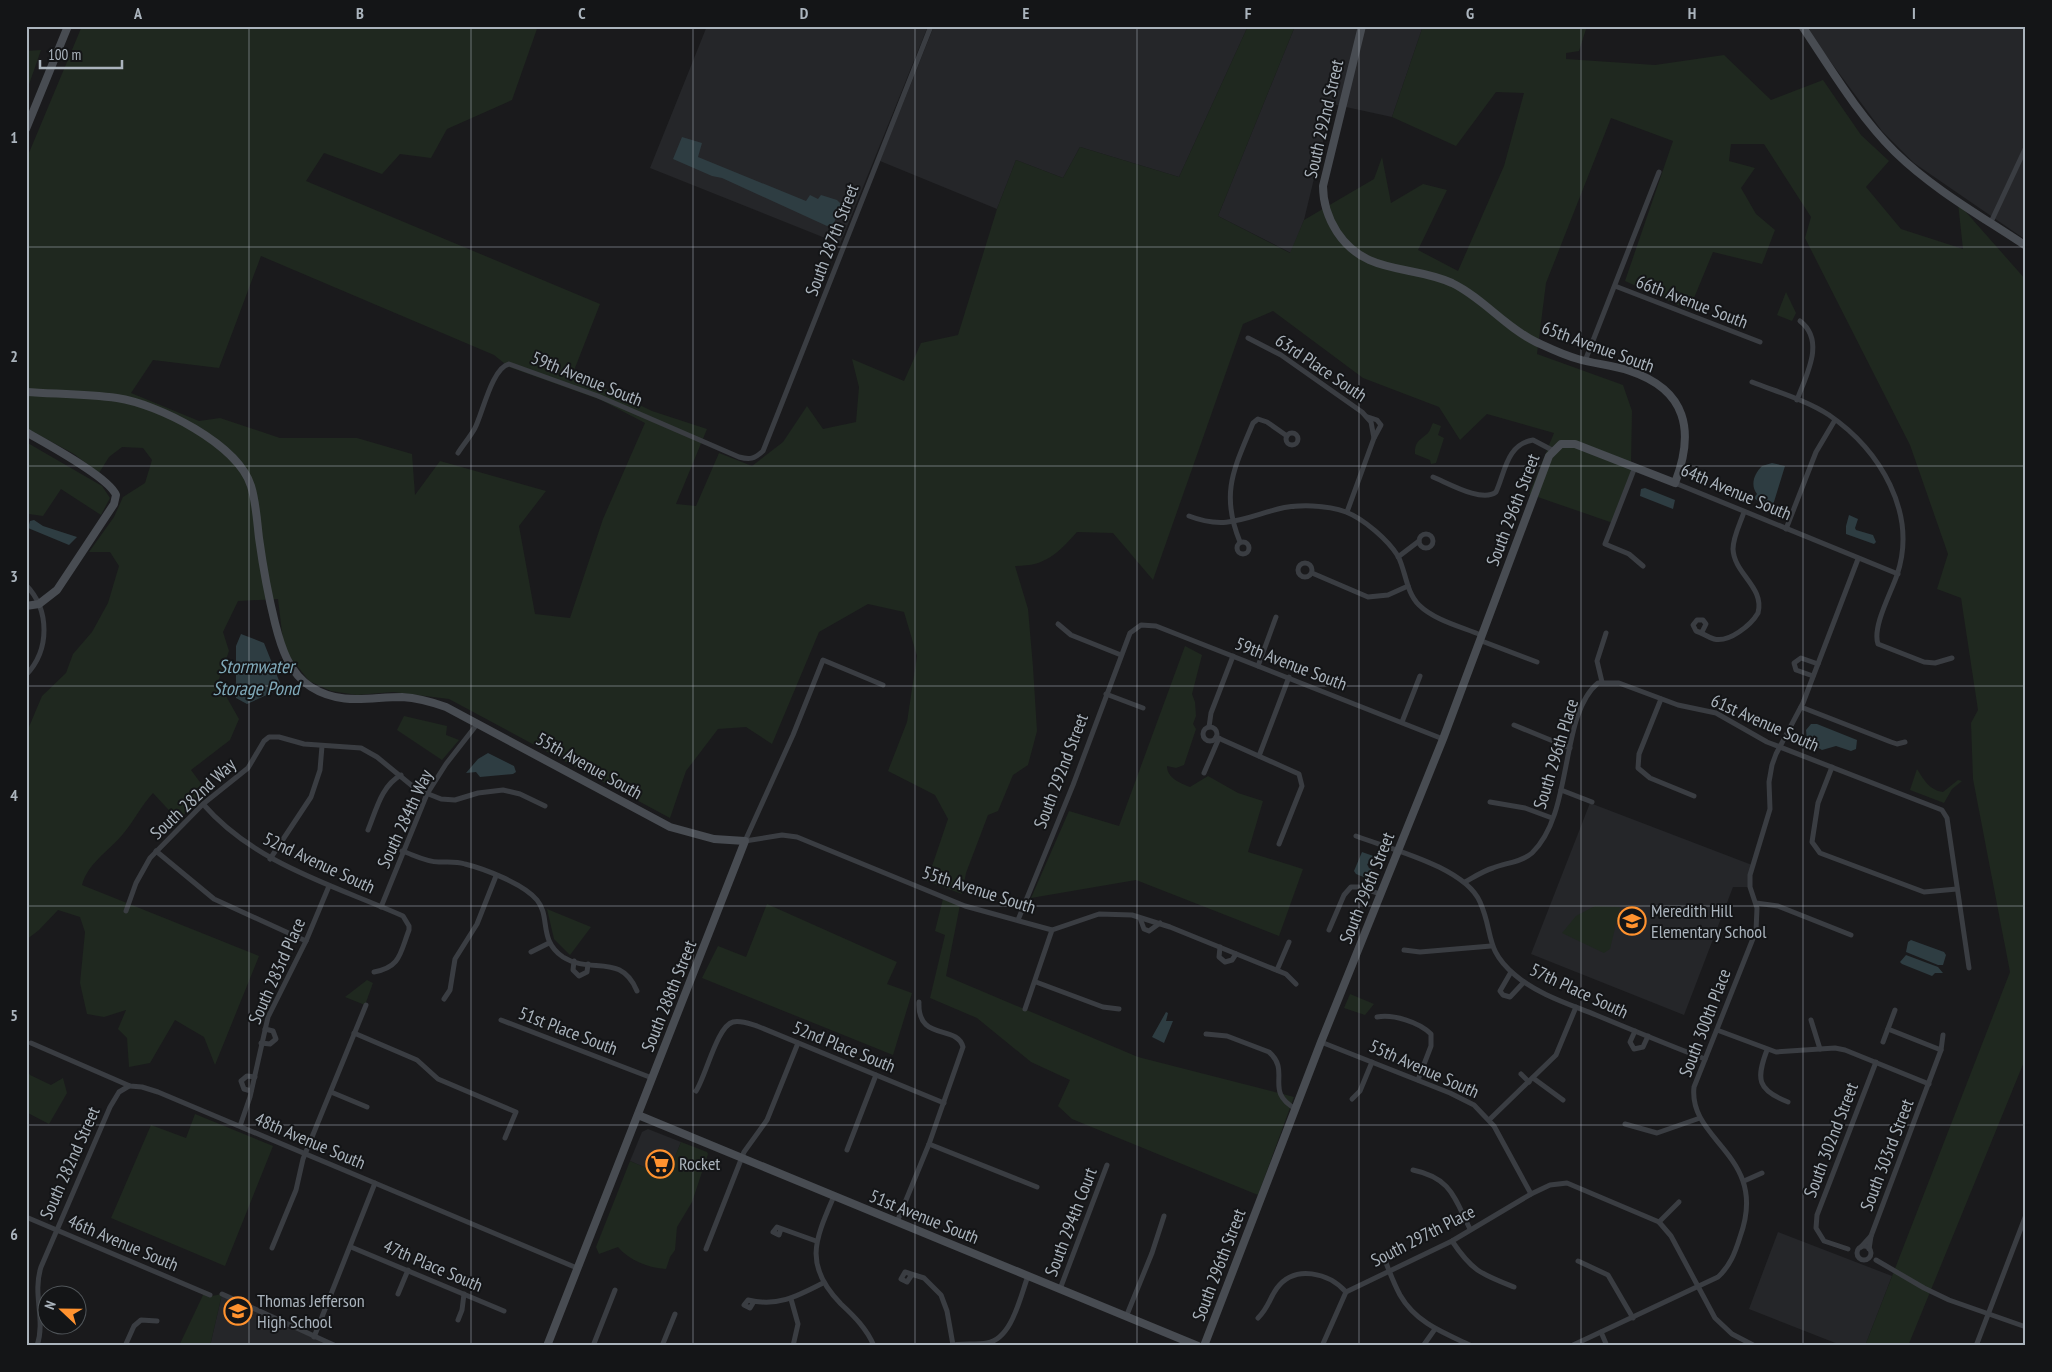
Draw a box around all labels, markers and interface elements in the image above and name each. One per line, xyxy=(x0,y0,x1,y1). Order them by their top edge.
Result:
text: A xyxy=(133,3,143,23)
text: B xyxy=(356,3,364,23)
text: C xyxy=(578,3,586,23)
text: D xyxy=(800,3,809,23)
text: E xyxy=(1023,3,1030,23)
text: F xyxy=(1245,3,1252,23)
text: G xyxy=(1466,3,1474,23)
text: H xyxy=(1688,3,1696,23)
text: I xyxy=(1912,3,1916,23)
scale bar xyxy=(40,38,122,70)
text: 100 m xyxy=(48,45,81,64)
street label: South 292nd Street xyxy=(1299,57,1348,180)
text: 1 xyxy=(10,127,18,147)
street label: South 287th Street xyxy=(800,181,863,299)
street label: 66th Avenue South xyxy=(1633,270,1751,333)
street label: 65th Avenue South xyxy=(1539,316,1658,377)
street label: 63rd Place South xyxy=(1271,328,1372,407)
text: 2 xyxy=(10,346,18,366)
street label: 59th Avenue South xyxy=(528,346,646,411)
street label: South 296th Street xyxy=(1481,450,1544,569)
street label: 64th Avenue South xyxy=(1677,458,1795,525)
text: 3 xyxy=(10,566,18,586)
street label: 59th Avenue South xyxy=(1232,632,1350,695)
water label: Stormwater Storage Pond xyxy=(212,654,302,700)
street label: 61st Avenue South xyxy=(1708,688,1823,757)
street label: South 296th Place xyxy=(1528,696,1583,812)
street label: South 292nd Street xyxy=(1028,710,1093,831)
street label: 55th Avenue South xyxy=(532,727,646,804)
street label: South 282nd Way xyxy=(145,753,241,844)
street label: South 284th Way xyxy=(372,766,437,872)
text: 4 xyxy=(10,785,18,805)
street label: 52nd Avenue South xyxy=(260,827,379,898)
street label: South 296th Street xyxy=(1334,829,1399,947)
street label: 55th Avenue South xyxy=(920,860,1039,919)
place label: Meredith Hill Elementary School xyxy=(1651,899,1767,943)
school or university icon: Meredith Hill Elementary School xyxy=(1617,906,1647,936)
street label: South 283rd Place xyxy=(243,914,310,1027)
street label: South 288th Street xyxy=(636,937,701,1055)
street label: 57th Place South xyxy=(1526,958,1632,1023)
street label: South 300th Place xyxy=(1673,965,1736,1080)
street label: 51st Place South xyxy=(515,1001,621,1060)
text: 5 xyxy=(10,1005,18,1025)
street label: 52nd Place South xyxy=(789,1016,899,1078)
street label: 55th Avenue South xyxy=(1366,1034,1483,1103)
street label: South 302nd Street xyxy=(1798,1079,1863,1200)
street label: South 303rd Street xyxy=(1855,1096,1918,1214)
street label: South 282nd Street xyxy=(34,1103,105,1223)
street label: 48th Avenue South xyxy=(251,1107,369,1174)
supermarket icon: Rocket xyxy=(645,1149,675,1179)
place label: Rocket xyxy=(679,1152,720,1175)
street label: South 294th Court xyxy=(1039,1164,1102,1279)
street label: 51st Avenue South xyxy=(866,1184,982,1249)
street label: South 297th Place xyxy=(1367,1199,1479,1272)
street label: South 296th Street xyxy=(1187,1205,1250,1324)
street label: 46th Avenue South xyxy=(64,1209,182,1276)
text: 6 xyxy=(10,1224,18,1244)
street label: 47th Place South xyxy=(380,1234,486,1297)
north arrow xyxy=(38,1284,88,1334)
place label: Thomas Jefferson High School xyxy=(257,1289,365,1333)
school or university icon: Thomas Jefferson High School xyxy=(223,1296,253,1326)
text: N xyxy=(40,1298,60,1312)

